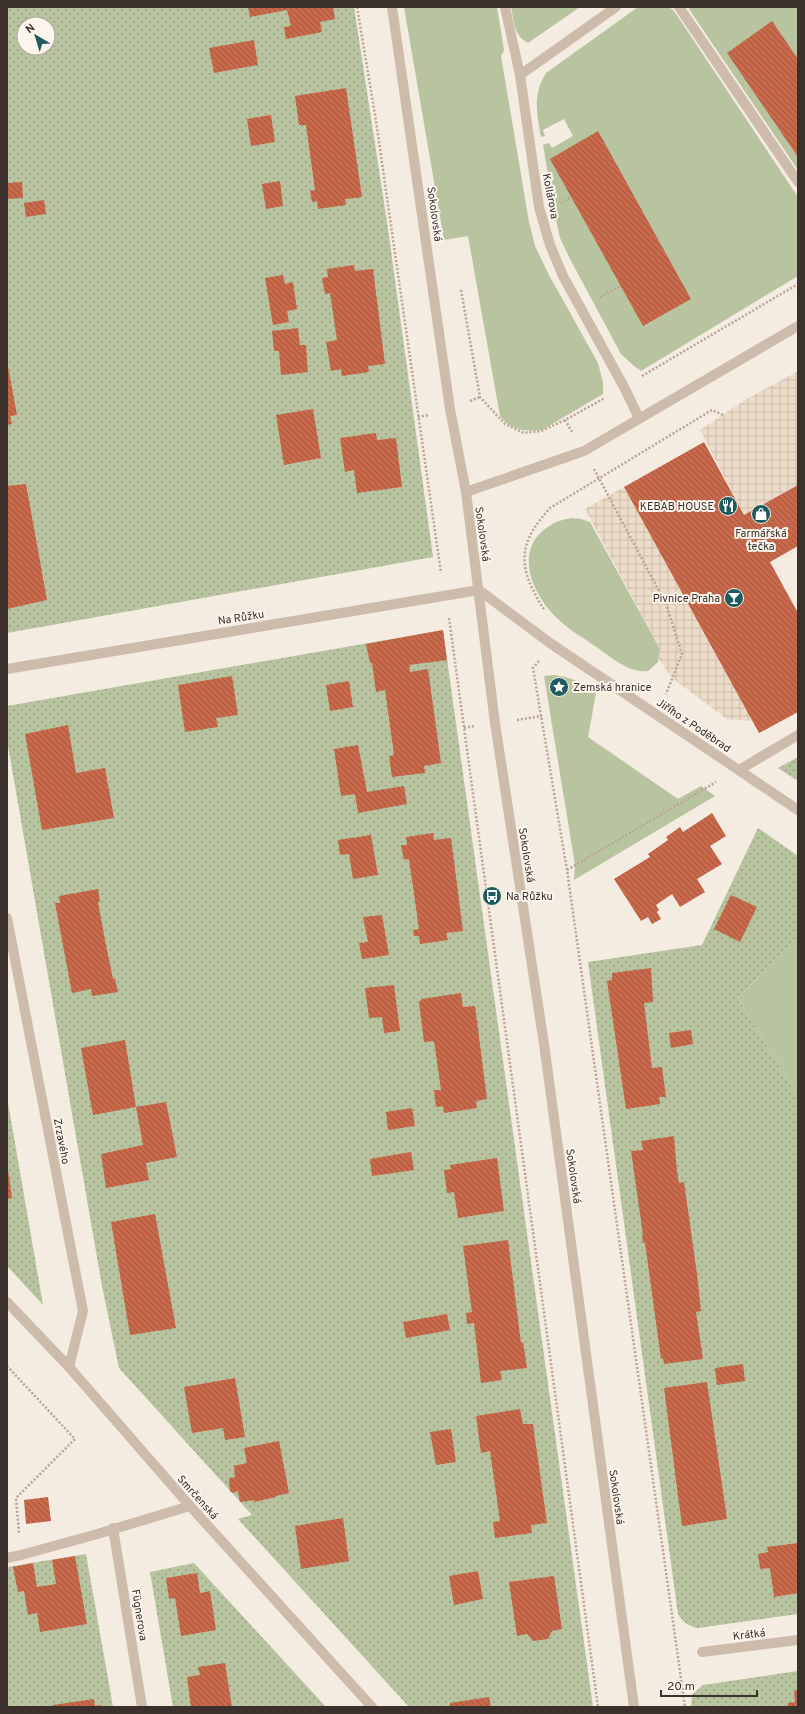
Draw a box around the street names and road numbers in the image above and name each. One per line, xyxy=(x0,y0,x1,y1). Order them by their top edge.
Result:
street label: Kollárova xyxy=(539,172,561,220)
street label: Sokolovská xyxy=(423,186,445,243)
street label: Sokolovská xyxy=(471,506,493,563)
street label: Na Růžku xyxy=(217,607,265,629)
street label: Jiřího z Poděbrad xyxy=(654,696,733,756)
street label: Sokolovská xyxy=(515,827,537,884)
street label: Zrzavého xyxy=(50,1117,72,1165)
street label: Sokolovská xyxy=(562,1148,584,1205)
street label: Sokolovská xyxy=(605,1469,627,1526)
street label: Smrčenská xyxy=(174,1473,221,1523)
street label: Fügnerova xyxy=(128,1588,150,1642)
street label: Krátká xyxy=(732,1626,767,1644)

